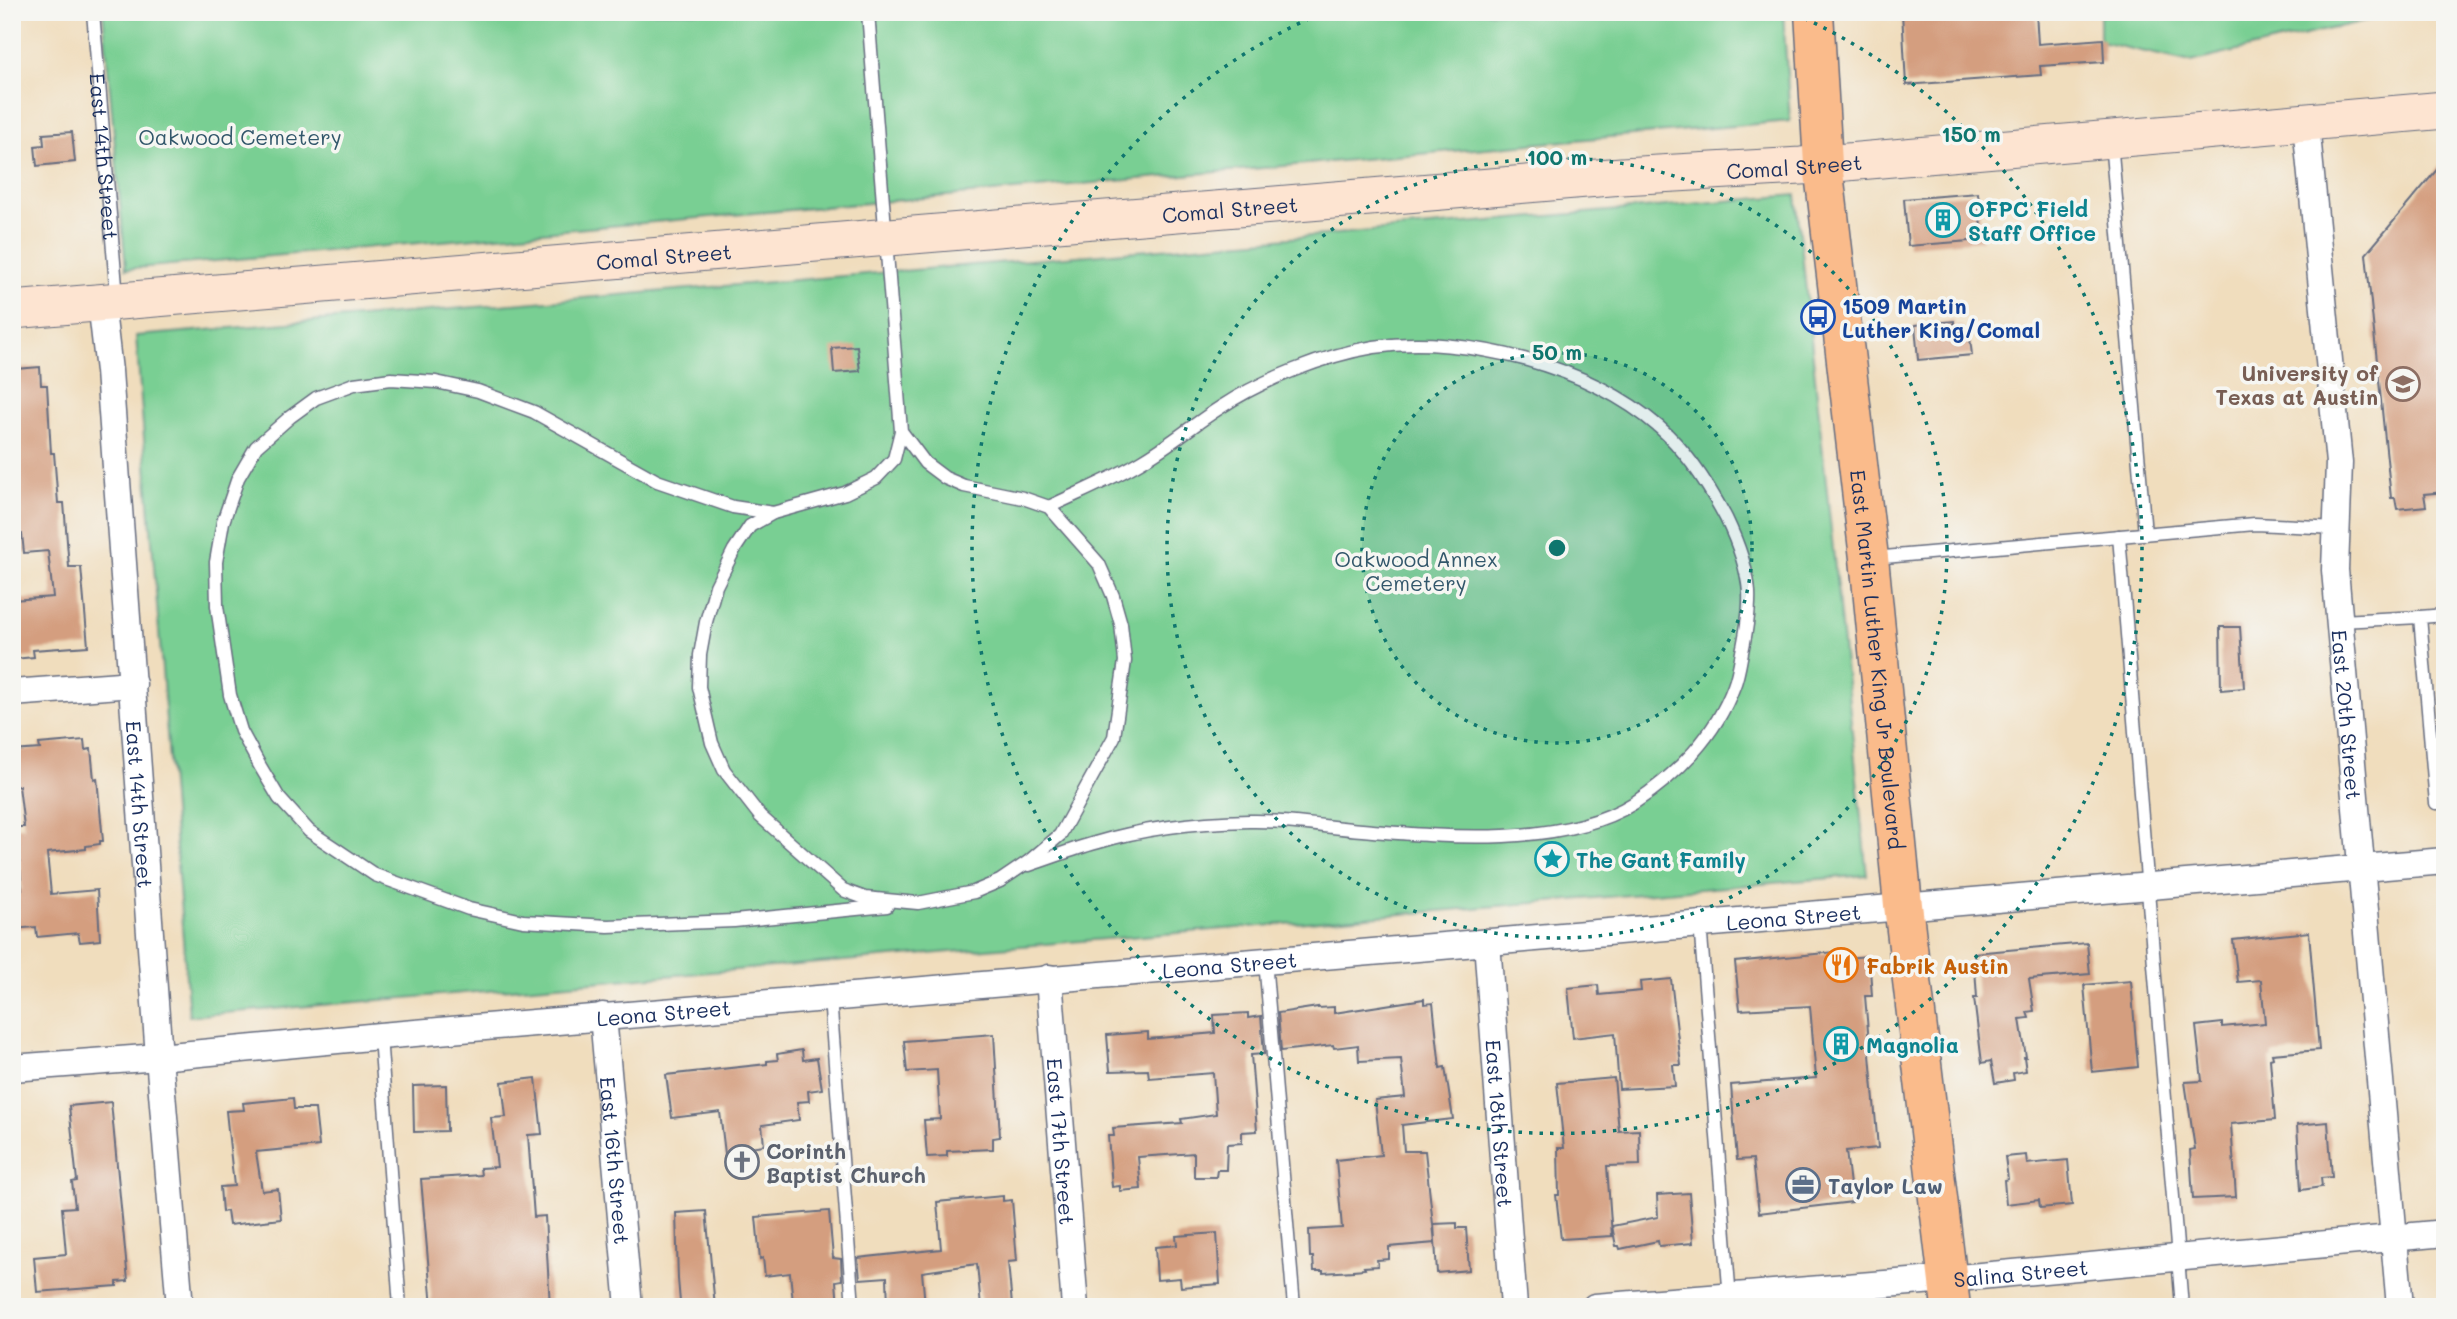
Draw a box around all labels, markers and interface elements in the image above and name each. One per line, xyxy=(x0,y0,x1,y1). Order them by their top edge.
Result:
street label: East 14th Street xyxy=(85,72,126,241)
text: 150 m xyxy=(1941,120,2001,147)
park label: Oakwood Cemetery xyxy=(138,123,342,150)
text: 100 m xyxy=(1527,143,1587,170)
street label: Comal Street xyxy=(1725,147,1863,184)
street label: Comal Street xyxy=(1161,190,1299,228)
place label: OFPC Field Staff Office xyxy=(1968,195,2096,246)
building icon: OFPC Field Staff Office xyxy=(1924,201,1962,239)
street label: Comal Street xyxy=(595,237,733,275)
place label: 1509 Martin Luther King/Comal xyxy=(1842,292,2040,343)
bus stop icon: 1509 Martin Luther King/Comal xyxy=(1799,298,1837,336)
text: 50 m xyxy=(1532,338,1582,365)
place label: University of Texas at Austin xyxy=(2215,359,2379,410)
school or university icon: University of Texas at Austin xyxy=(2384,365,2422,403)
street label: East Martin Luther King Jr Boulevard xyxy=(1845,468,1911,851)
centre of rings xyxy=(1545,536,1569,560)
park label: Oakwood Annex Cemetery xyxy=(1334,545,1498,596)
street label: East 20th Street xyxy=(2327,629,2369,801)
street label: East 14th Street xyxy=(121,720,160,889)
place icon: The Gant Family xyxy=(1533,840,1571,878)
place label: The Gant Family xyxy=(1576,846,1746,874)
street label: Leona Street xyxy=(1725,897,1862,935)
street label: Leona Street xyxy=(1161,945,1298,983)
restaurant icon: Fabrik Austin xyxy=(1822,946,1860,984)
place label: Fabrik Austin xyxy=(1866,952,2008,979)
street label: Leona Street xyxy=(595,993,732,1031)
building icon: Magnolia xyxy=(1822,1025,1860,1063)
place label: Magnolia xyxy=(1866,1031,1959,1058)
street label: East 18th Street xyxy=(1481,1039,1520,1208)
street label: East 17th Street xyxy=(1042,1057,1082,1226)
street label: East 16th Street xyxy=(595,1075,637,1245)
place label: Corinth Baptist Church xyxy=(766,1137,926,1188)
church icon: Corinth Baptist Church xyxy=(723,1143,761,1181)
office icon: Taylor Law xyxy=(1784,1166,1822,1204)
place label: Taylor Law xyxy=(1828,1172,1943,1200)
street label: Salina Street xyxy=(1952,1253,2089,1292)

